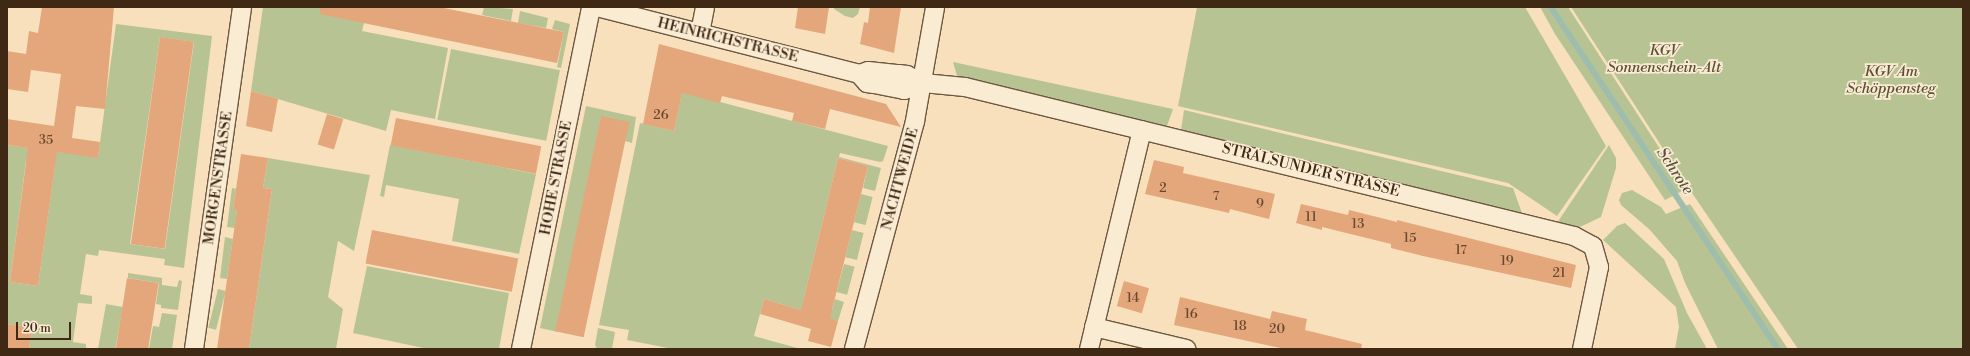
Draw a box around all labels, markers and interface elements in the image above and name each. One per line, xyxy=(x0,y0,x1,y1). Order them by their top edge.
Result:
street label: HEINRICHSTRASSE xyxy=(656,14,800,66)
park label: KGV Sonnenschein-Alt xyxy=(1607,41,1721,76)
park label: KGV Am Schöppensteg xyxy=(1846,62,1936,97)
house number: 26 xyxy=(653,107,669,123)
street label: MORGENSTRASSE xyxy=(200,110,236,246)
street label: HOHE STRASSE xyxy=(536,119,576,237)
street label: NACHTWEIDE xyxy=(878,126,922,232)
house number: 35 xyxy=(39,132,53,148)
street label: STRALSUNDER STRASSE xyxy=(1220,139,1402,201)
water label: Schrote xyxy=(1652,144,1698,198)
house number: 2 xyxy=(1159,180,1167,196)
house number: 7 xyxy=(1213,188,1219,204)
house number: 9 xyxy=(1256,196,1264,212)
house number: 11 xyxy=(1305,209,1317,225)
house number: 13 xyxy=(1352,216,1364,232)
house number: 15 xyxy=(1404,230,1416,246)
house number: 17 xyxy=(1455,242,1467,258)
house number: 19 xyxy=(1500,253,1514,269)
house number: 21 xyxy=(1552,265,1566,281)
house number: 14 xyxy=(1127,290,1139,306)
house number: 16 xyxy=(1184,306,1198,322)
scale bar xyxy=(18,314,73,340)
house number: 18 xyxy=(1233,318,1247,334)
text: 20 m xyxy=(23,321,51,336)
house number: 20 xyxy=(1269,321,1285,337)

